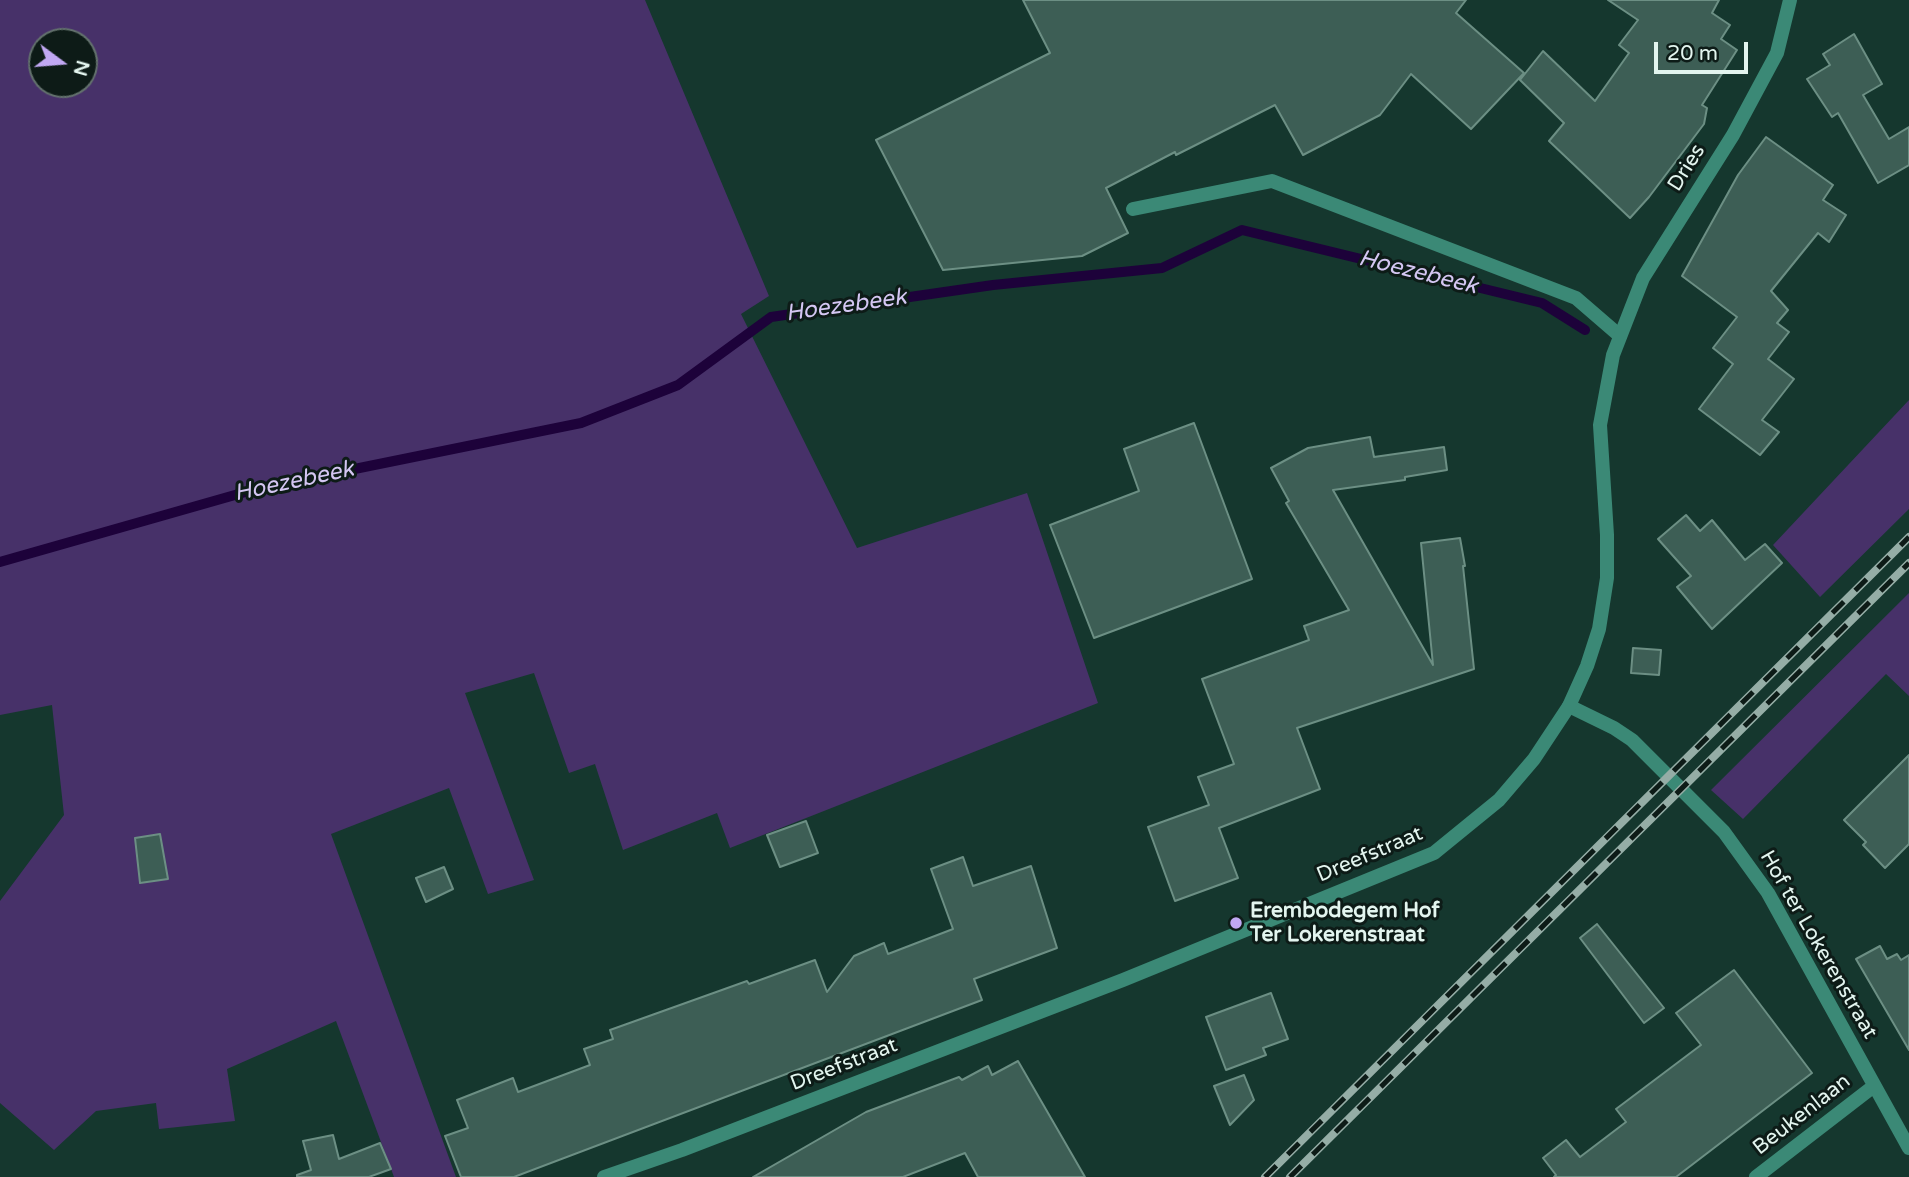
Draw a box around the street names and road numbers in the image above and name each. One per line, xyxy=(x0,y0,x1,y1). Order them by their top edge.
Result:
street label: Dries xyxy=(1663,140,1711,196)
street label: Dreefstraat xyxy=(1313,821,1427,889)
street label: Hof ter Lokerenstraat xyxy=(1754,847,1882,1043)
street label: Dreefstraat xyxy=(787,1033,901,1097)
street label: Beukenlaan xyxy=(1748,1069,1856,1161)

